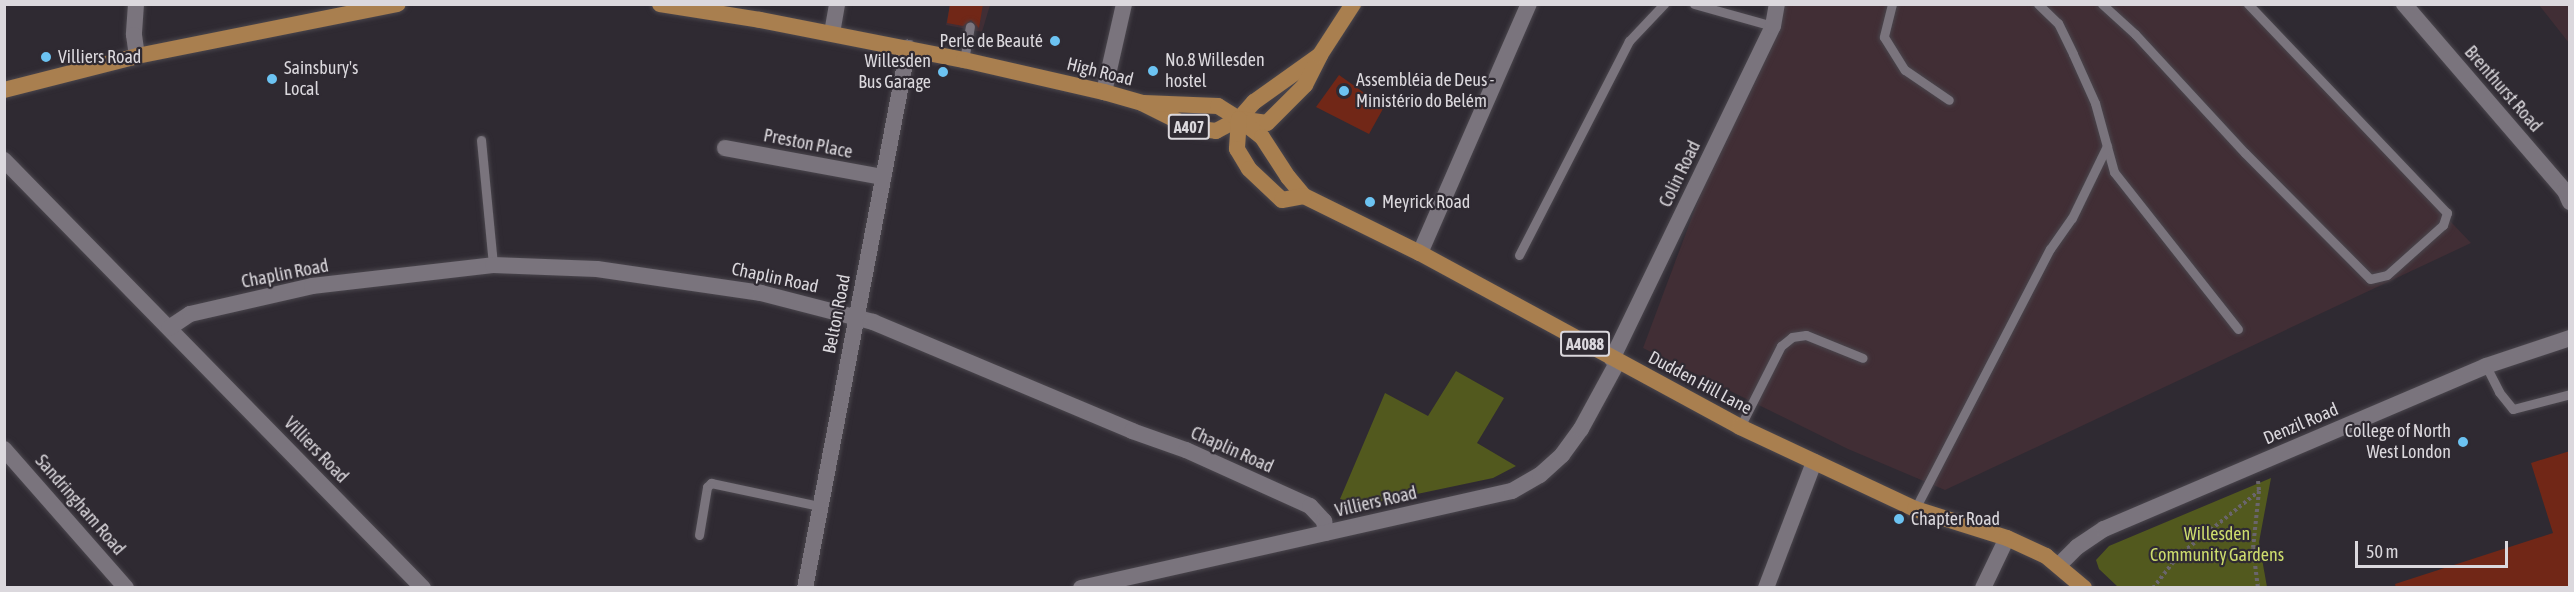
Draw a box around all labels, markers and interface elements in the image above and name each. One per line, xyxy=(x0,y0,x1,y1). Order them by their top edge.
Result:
place label: Perle de Beauté xyxy=(940,30,1043,52)
marker: Perle de Beauté xyxy=(1048,34,1062,48)
street label: Brenthurst Road xyxy=(2460,42,2546,136)
place label: Villiers Road xyxy=(58,46,141,68)
marker: Villiers Road xyxy=(39,50,53,64)
place label: No.8 Willesden hostel xyxy=(1165,50,1265,92)
place label: Willesden Bus Garage xyxy=(858,51,931,94)
street label: High Road xyxy=(1064,53,1136,91)
place label: Sainsbury's Local xyxy=(284,58,358,100)
marker: No.8 Willesden hostel xyxy=(1146,64,1160,78)
marker: Willesden Bus Garage xyxy=(936,65,950,79)
place label: Assembléia de Deus - Ministério do Belém xyxy=(1356,70,1494,112)
marker: Sainsbury's Local xyxy=(265,72,279,86)
marker: Assembléia de Deus - Ministério do Belém xyxy=(1337,84,1351,98)
road number: A407 xyxy=(1166,114,1212,140)
street label: Preston Place xyxy=(762,125,854,163)
street label: Colin Road xyxy=(1655,137,1705,211)
place label: Meyrick Road xyxy=(1382,191,1470,213)
marker: Meyrick Road xyxy=(1363,195,1377,209)
street label: Chaplin Road xyxy=(240,255,330,293)
street label: Chaplin Road xyxy=(730,258,820,298)
street label: Belton Road xyxy=(819,272,855,356)
road number: A4088 xyxy=(1560,331,1610,357)
street label: Dudden Hill Lane xyxy=(1645,347,1755,419)
street label: Denzil Road xyxy=(2260,399,2342,449)
street label: Villiers Road xyxy=(279,413,353,487)
place label: College of North West London xyxy=(2345,421,2451,464)
street label: Chaplin Road xyxy=(1187,422,1277,478)
marker: College of North West London xyxy=(2456,435,2470,449)
street label: Sandringham Road xyxy=(31,450,129,560)
street label: Villiers Road xyxy=(1333,482,1419,522)
place label: Chapter Road xyxy=(1911,508,2000,530)
marker: Chapter Road xyxy=(1892,512,1906,526)
park label: Willesden Community Gardens xyxy=(2150,524,2284,566)
scale bar xyxy=(2358,529,2511,567)
text: 50 m xyxy=(2366,541,2398,562)

